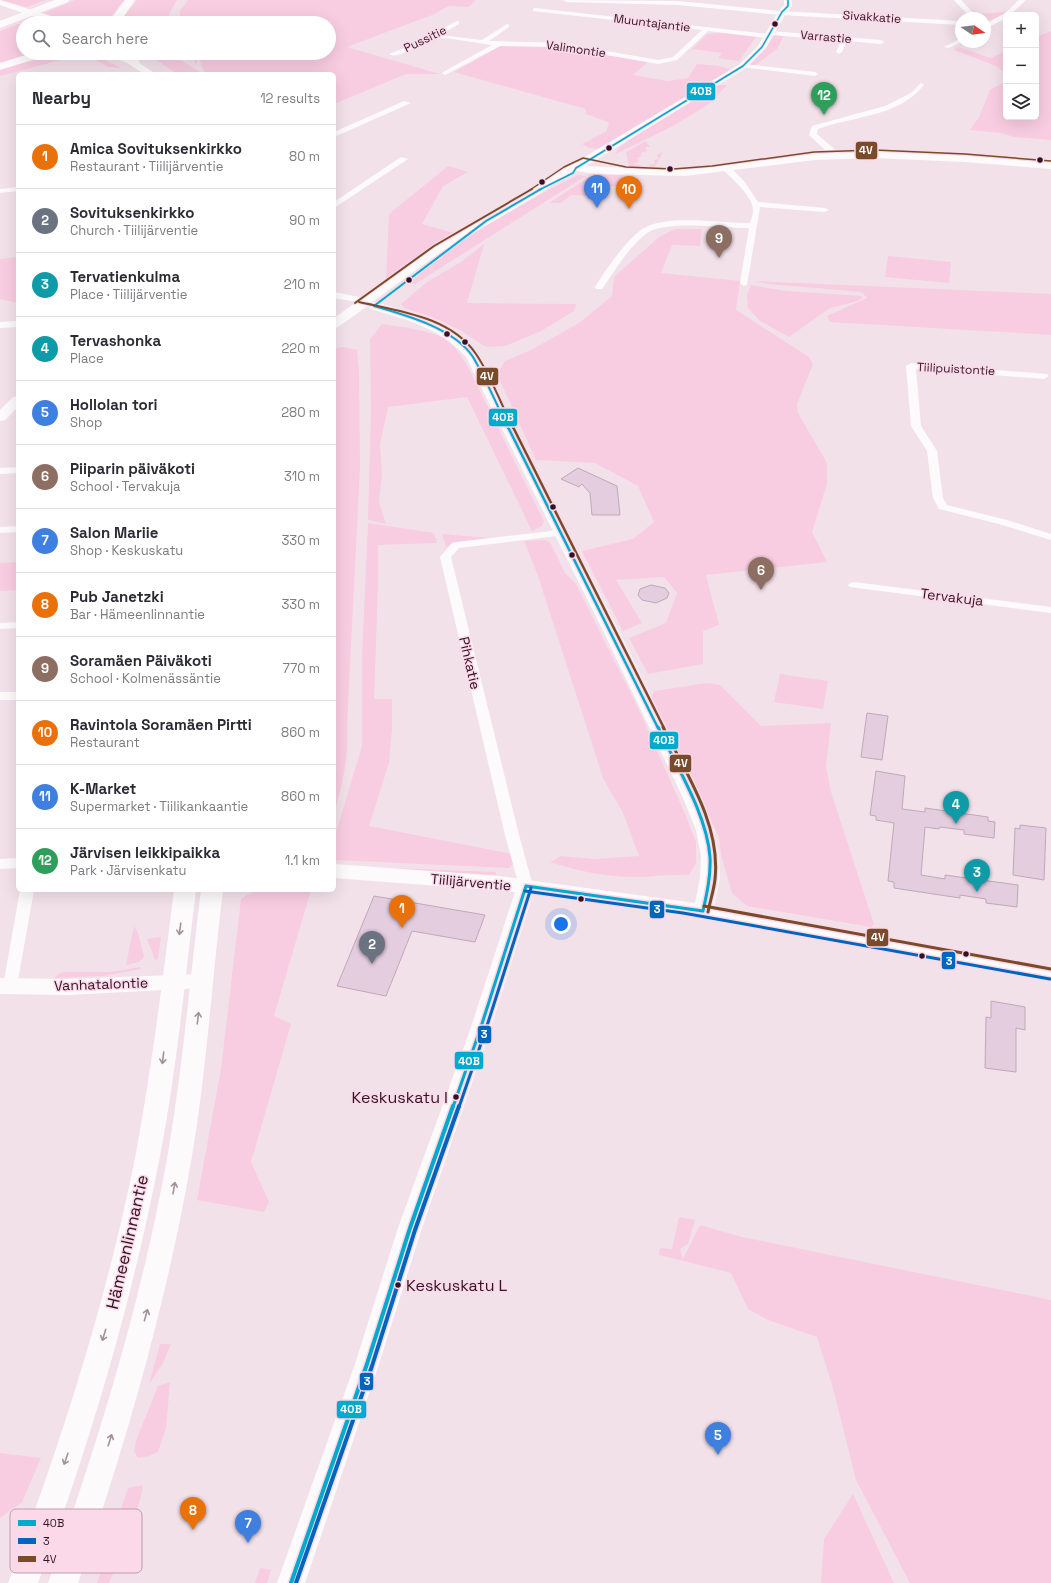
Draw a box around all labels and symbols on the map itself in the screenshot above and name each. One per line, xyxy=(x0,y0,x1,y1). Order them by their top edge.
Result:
street label: Sivakkatie xyxy=(842,7,902,27)
street label: Muuntajantie xyxy=(613,10,691,36)
north arrow xyxy=(955,12,991,48)
unlabelled marker xyxy=(770,19,780,29)
street label: Pussitie xyxy=(401,22,449,56)
street label: Varrastie xyxy=(800,27,852,47)
street label: Valimontie xyxy=(545,37,607,61)
line badge: 40B xyxy=(686,82,716,101)
pin: 12 xyxy=(811,82,837,115)
text: 40B xyxy=(690,84,712,98)
line badge: 4V xyxy=(855,141,878,160)
unlabelled marker xyxy=(604,143,614,153)
text: 4V xyxy=(859,143,873,157)
unlabelled marker xyxy=(1035,155,1045,165)
unlabelled marker xyxy=(665,164,675,174)
pin: 11 xyxy=(584,175,610,208)
pin: 10 xyxy=(616,176,642,209)
unlabelled marker xyxy=(537,177,547,187)
pin: 9 xyxy=(706,225,732,258)
unlabelled marker xyxy=(404,275,414,285)
unlabelled marker xyxy=(442,329,452,339)
unlabelled marker xyxy=(460,337,470,347)
street label: Tiilipuistontie xyxy=(916,359,996,379)
line badge: 4V xyxy=(476,367,499,386)
text: 4V xyxy=(480,369,494,383)
line badge: 40B xyxy=(488,408,518,427)
text: 40B xyxy=(492,410,514,424)
unlabelled marker xyxy=(548,502,558,512)
unlabelled marker xyxy=(567,550,577,560)
pin: 6 xyxy=(748,557,774,590)
street label: Tervakuja xyxy=(919,584,985,610)
street label: Pihkatie xyxy=(455,635,485,691)
line badge: 40B xyxy=(649,731,679,750)
text: 40B xyxy=(653,733,675,747)
line badge: 4V xyxy=(669,754,692,773)
text: 4V xyxy=(674,756,688,770)
pin: 4 xyxy=(943,791,969,824)
pin: 3 xyxy=(964,859,990,892)
street label: Tiilijärventie xyxy=(430,870,512,894)
unlabelled marker xyxy=(576,894,586,904)
pin: 1 xyxy=(389,895,415,928)
line badge: 3 xyxy=(649,900,665,919)
text: 3 xyxy=(654,902,661,916)
your location xyxy=(551,914,571,934)
one-way arrow xyxy=(176,922,184,935)
line badge: 4V xyxy=(866,928,889,947)
text: 4V xyxy=(871,930,885,944)
pin: 2 xyxy=(359,931,385,964)
unlabelled marker xyxy=(961,949,971,959)
unlabelled marker xyxy=(917,951,927,961)
line badge: 3 xyxy=(941,951,956,970)
text: 3 xyxy=(946,954,953,968)
street label: Vanhatalontie xyxy=(54,973,148,995)
one-way arrow xyxy=(194,1011,202,1024)
line badge: 3 xyxy=(477,1025,492,1044)
text: 3 xyxy=(481,1027,488,1041)
one-way arrow xyxy=(159,1051,167,1064)
line badge: 40B xyxy=(454,1051,484,1070)
text: 40B xyxy=(458,1054,480,1068)
place label: Keskuskatu I xyxy=(352,1087,448,1108)
marker: Keskuskatu I xyxy=(451,1092,461,1102)
street label: Hämeenlinnantie xyxy=(101,1173,153,1311)
one-way arrow xyxy=(170,1182,178,1195)
place label: Keskuskatu L xyxy=(406,1275,508,1296)
marker: Keskuskatu L xyxy=(393,1280,403,1290)
one-way arrow xyxy=(142,1308,150,1321)
one-way arrow xyxy=(100,1328,107,1341)
line badge: 3 xyxy=(359,1372,374,1391)
text: 3 xyxy=(364,1374,371,1388)
line badge: 40B xyxy=(336,1400,367,1419)
text: 40B xyxy=(340,1402,362,1416)
pin: 5 xyxy=(705,1422,731,1455)
one-way arrow xyxy=(107,1433,114,1446)
one-way arrow xyxy=(62,1453,69,1466)
pin: 8 xyxy=(180,1497,206,1530)
legend xyxy=(10,1509,142,1573)
pin: 7 xyxy=(235,1510,261,1543)
text: 40B xyxy=(43,1516,64,1530)
text: 3 xyxy=(43,1534,50,1548)
text: 4V xyxy=(43,1552,57,1566)

